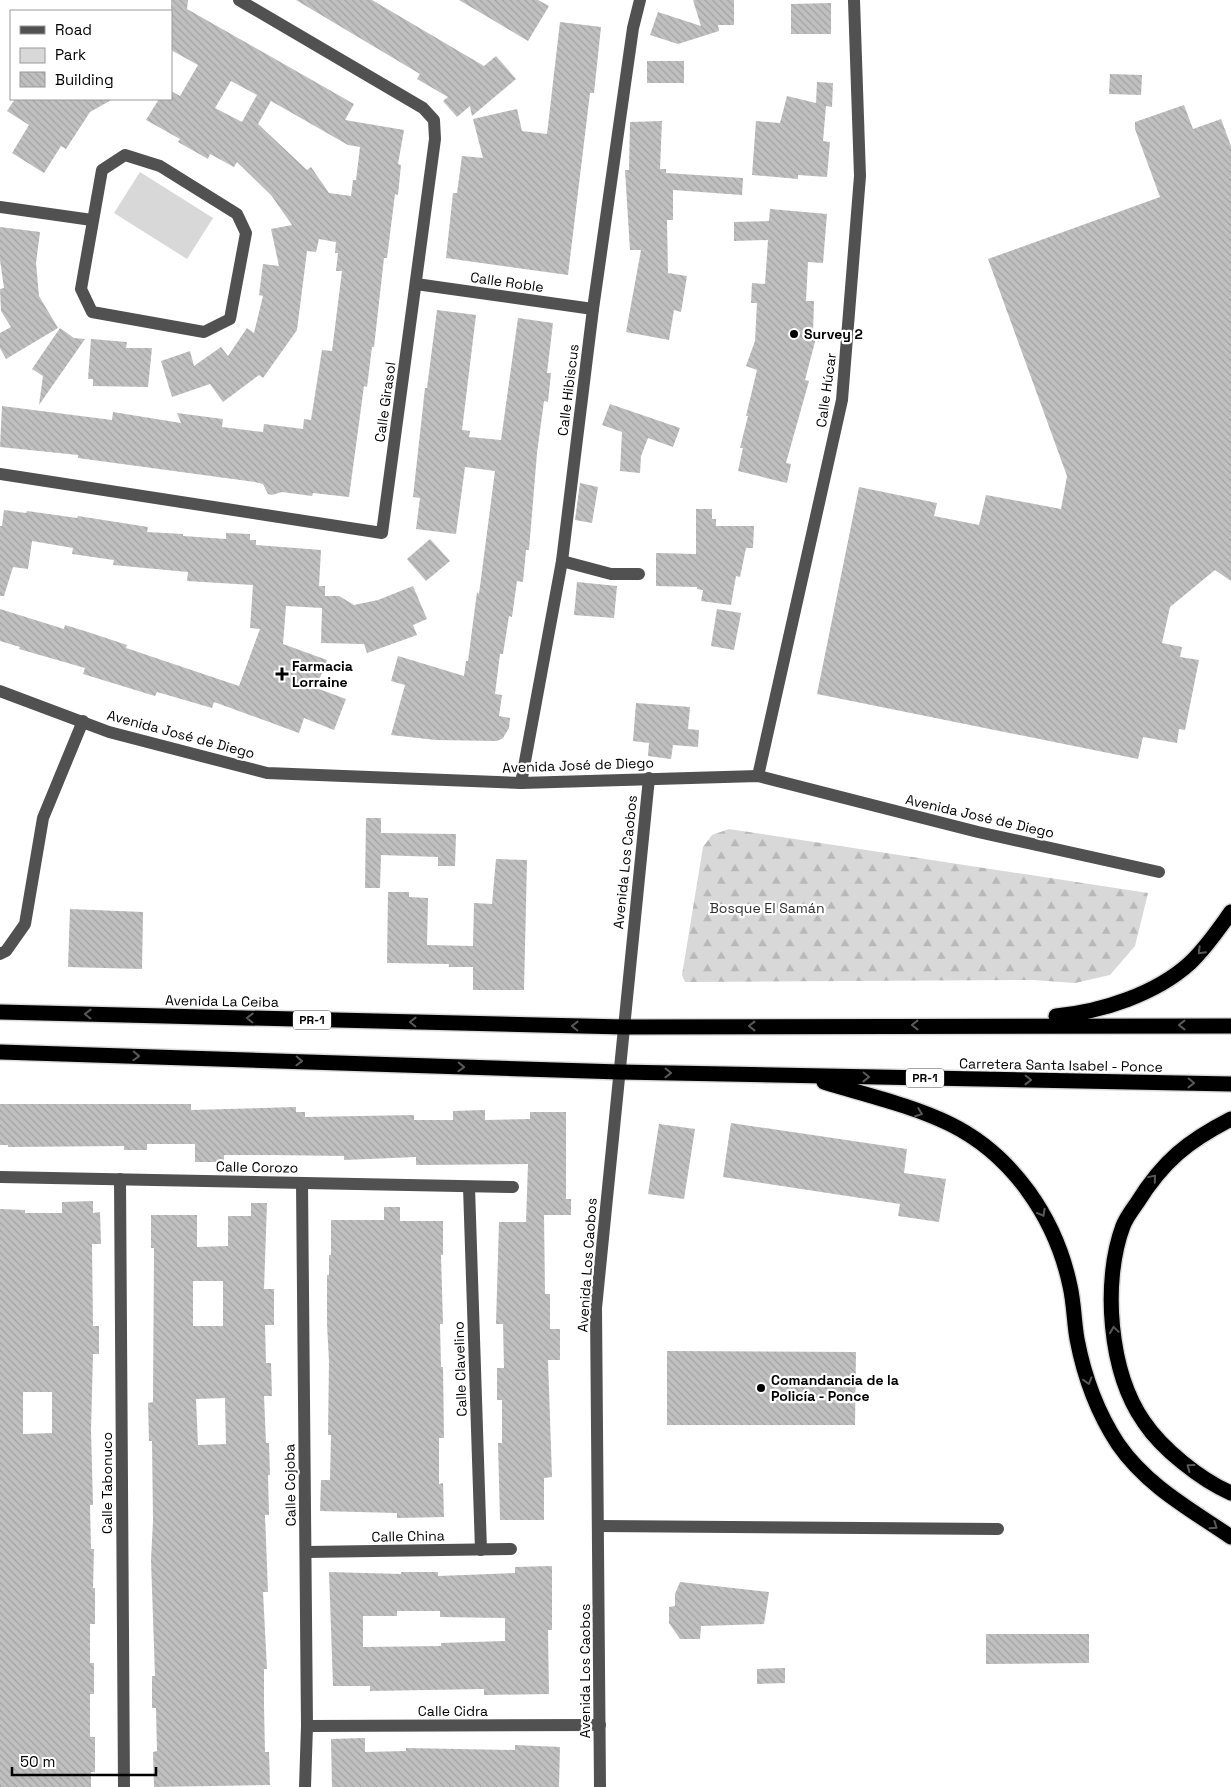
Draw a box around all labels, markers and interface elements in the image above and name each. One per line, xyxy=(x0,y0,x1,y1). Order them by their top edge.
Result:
legend xyxy=(10,10,172,100)
text: Road xyxy=(55,20,92,39)
text: Park xyxy=(55,45,86,64)
text: Building xyxy=(55,70,114,89)
street label: Calle Roble xyxy=(469,268,545,296)
place label: Survey 2 xyxy=(804,325,863,343)
marker: Survey 2 xyxy=(788,328,800,340)
street label: Calle Hibiscus xyxy=(553,343,583,437)
street label: Calle Húcar xyxy=(812,351,840,429)
street label: Calle Girasol xyxy=(370,361,400,443)
place label: Farmacia Lorraine xyxy=(292,657,353,691)
marker: Farmacia Lorraine xyxy=(276,668,288,680)
street label: Avenida José de Diego xyxy=(105,706,257,762)
street label: Avenida José de Diego xyxy=(502,753,654,777)
street label: Avenida José de Diego xyxy=(904,790,1056,842)
street label: Avenida Los Caobos xyxy=(609,794,641,930)
park label: Bosque El Samán xyxy=(710,899,824,917)
one-way arrow xyxy=(1198,945,1207,954)
street label: Avenida La Ceiba xyxy=(165,991,279,1011)
one-way arrow xyxy=(84,1009,92,1019)
road number: PR-1 xyxy=(293,1010,331,1030)
one-way arrow xyxy=(246,1013,254,1023)
one-way arrow xyxy=(409,1017,416,1027)
one-way arrow xyxy=(911,1020,918,1030)
one-way arrow xyxy=(1178,1020,1186,1030)
one-way arrow xyxy=(571,1021,579,1031)
one-way arrow xyxy=(748,1021,756,1031)
one-way arrow xyxy=(132,1051,140,1061)
street label: Carretera Santa Isabel - Ponce xyxy=(959,1054,1163,1076)
one-way arrow xyxy=(295,1056,303,1067)
one-way arrow xyxy=(457,1061,465,1072)
one-way arrow xyxy=(665,1068,673,1078)
road number: PR-1 xyxy=(906,1068,944,1088)
one-way arrow xyxy=(862,1072,870,1082)
one-way arrow xyxy=(1025,1075,1033,1085)
one-way arrow xyxy=(1187,1078,1195,1089)
one-way arrow xyxy=(915,1107,923,1117)
street label: Calle Corozo xyxy=(216,1157,298,1177)
one-way arrow xyxy=(1148,1175,1157,1184)
street label: Avenida Los Caobos xyxy=(573,1197,601,1333)
one-way arrow xyxy=(1035,1208,1045,1217)
street label: Calle Clavelino xyxy=(449,1321,471,1417)
one-way arrow xyxy=(1109,1326,1120,1334)
place label: Comandancia de la Policía - Ponce xyxy=(771,1371,899,1405)
one-way arrow xyxy=(1082,1376,1092,1385)
marker: Comandancia de la Policía - Ponce xyxy=(755,1382,767,1394)
street label: Calle Tabonuco xyxy=(98,1432,116,1534)
street label: Calle Cojoba xyxy=(280,1444,300,1526)
one-way arrow xyxy=(1186,1464,1196,1473)
one-way arrow xyxy=(1208,1520,1218,1529)
street label: Calle China xyxy=(371,1526,445,1546)
street label: Avenida Los Caobos xyxy=(576,1604,594,1738)
street label: Calle Cidra xyxy=(418,1702,488,1720)
scale bar xyxy=(12,1744,156,1776)
text: 50 m xyxy=(20,1752,55,1771)

